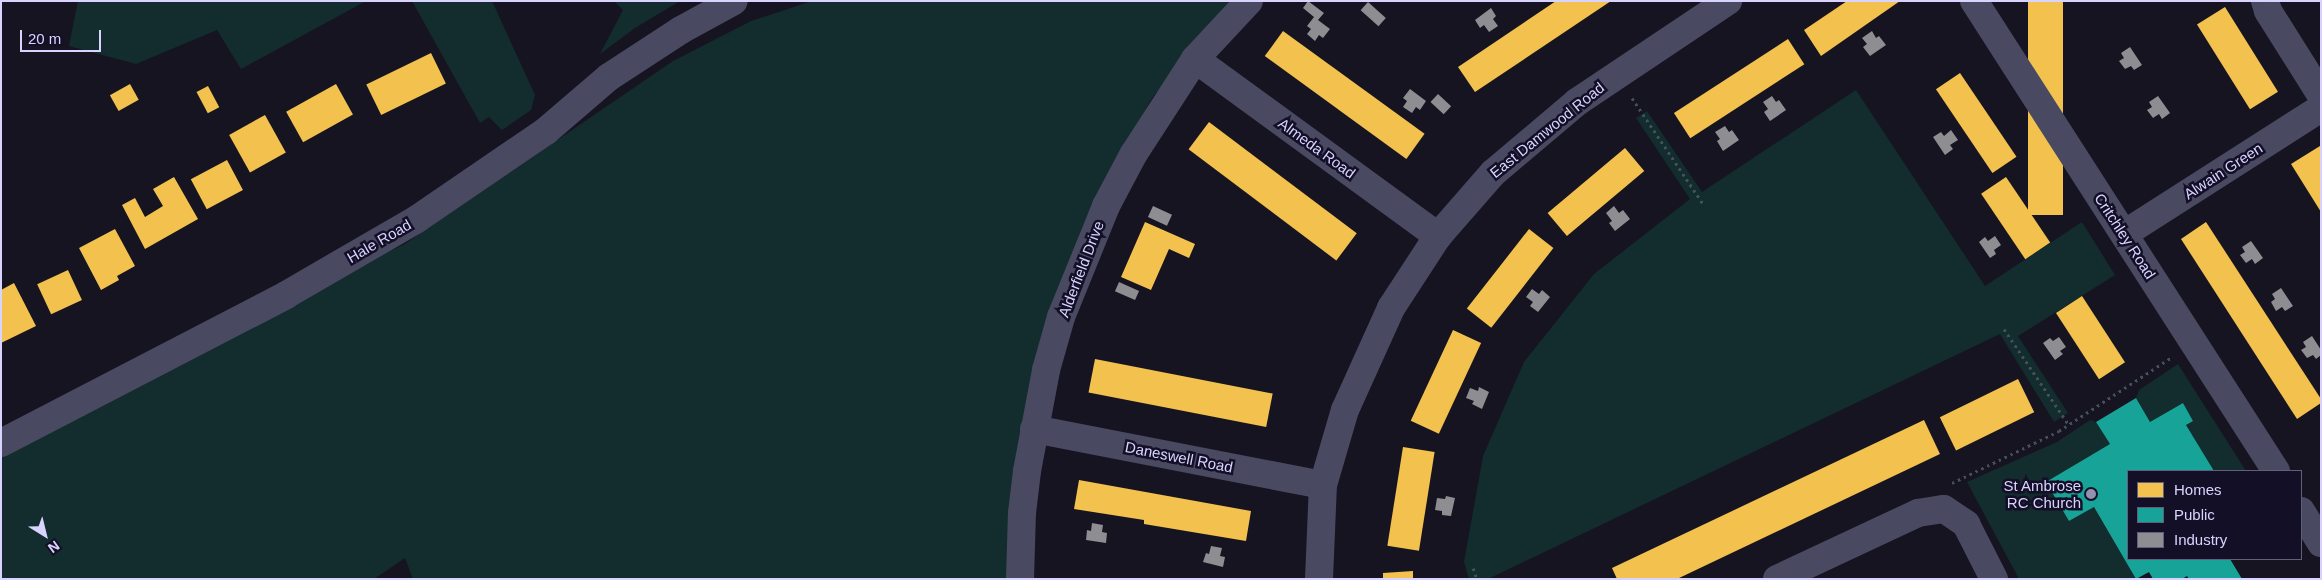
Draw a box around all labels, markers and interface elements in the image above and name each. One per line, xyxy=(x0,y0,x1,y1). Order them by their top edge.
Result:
scale bar xyxy=(22,20,104,52)
text: 20 m xyxy=(28,30,61,47)
street label: East Damwood Road xyxy=(1486,78,1608,182)
street label: Almeda Road xyxy=(1275,114,1359,182)
street label: Alwain Green xyxy=(2180,139,2266,203)
street label: Critchley Road xyxy=(2091,190,2159,282)
street label: Hale Road xyxy=(344,215,414,267)
street label: Alderfield Drive xyxy=(1054,218,1108,320)
street label: Daneswell Road xyxy=(1124,438,1234,476)
legend xyxy=(2127,470,2302,560)
place label: St Ambrose RC Church xyxy=(2003,476,2081,511)
text: Homes xyxy=(2174,481,2222,498)
marker: St Ambrose RC Church xyxy=(2085,488,2097,500)
text: Public xyxy=(2174,506,2215,523)
north arrow xyxy=(20,510,70,560)
text: Industry xyxy=(2174,531,2227,548)
text: N xyxy=(45,538,63,557)

